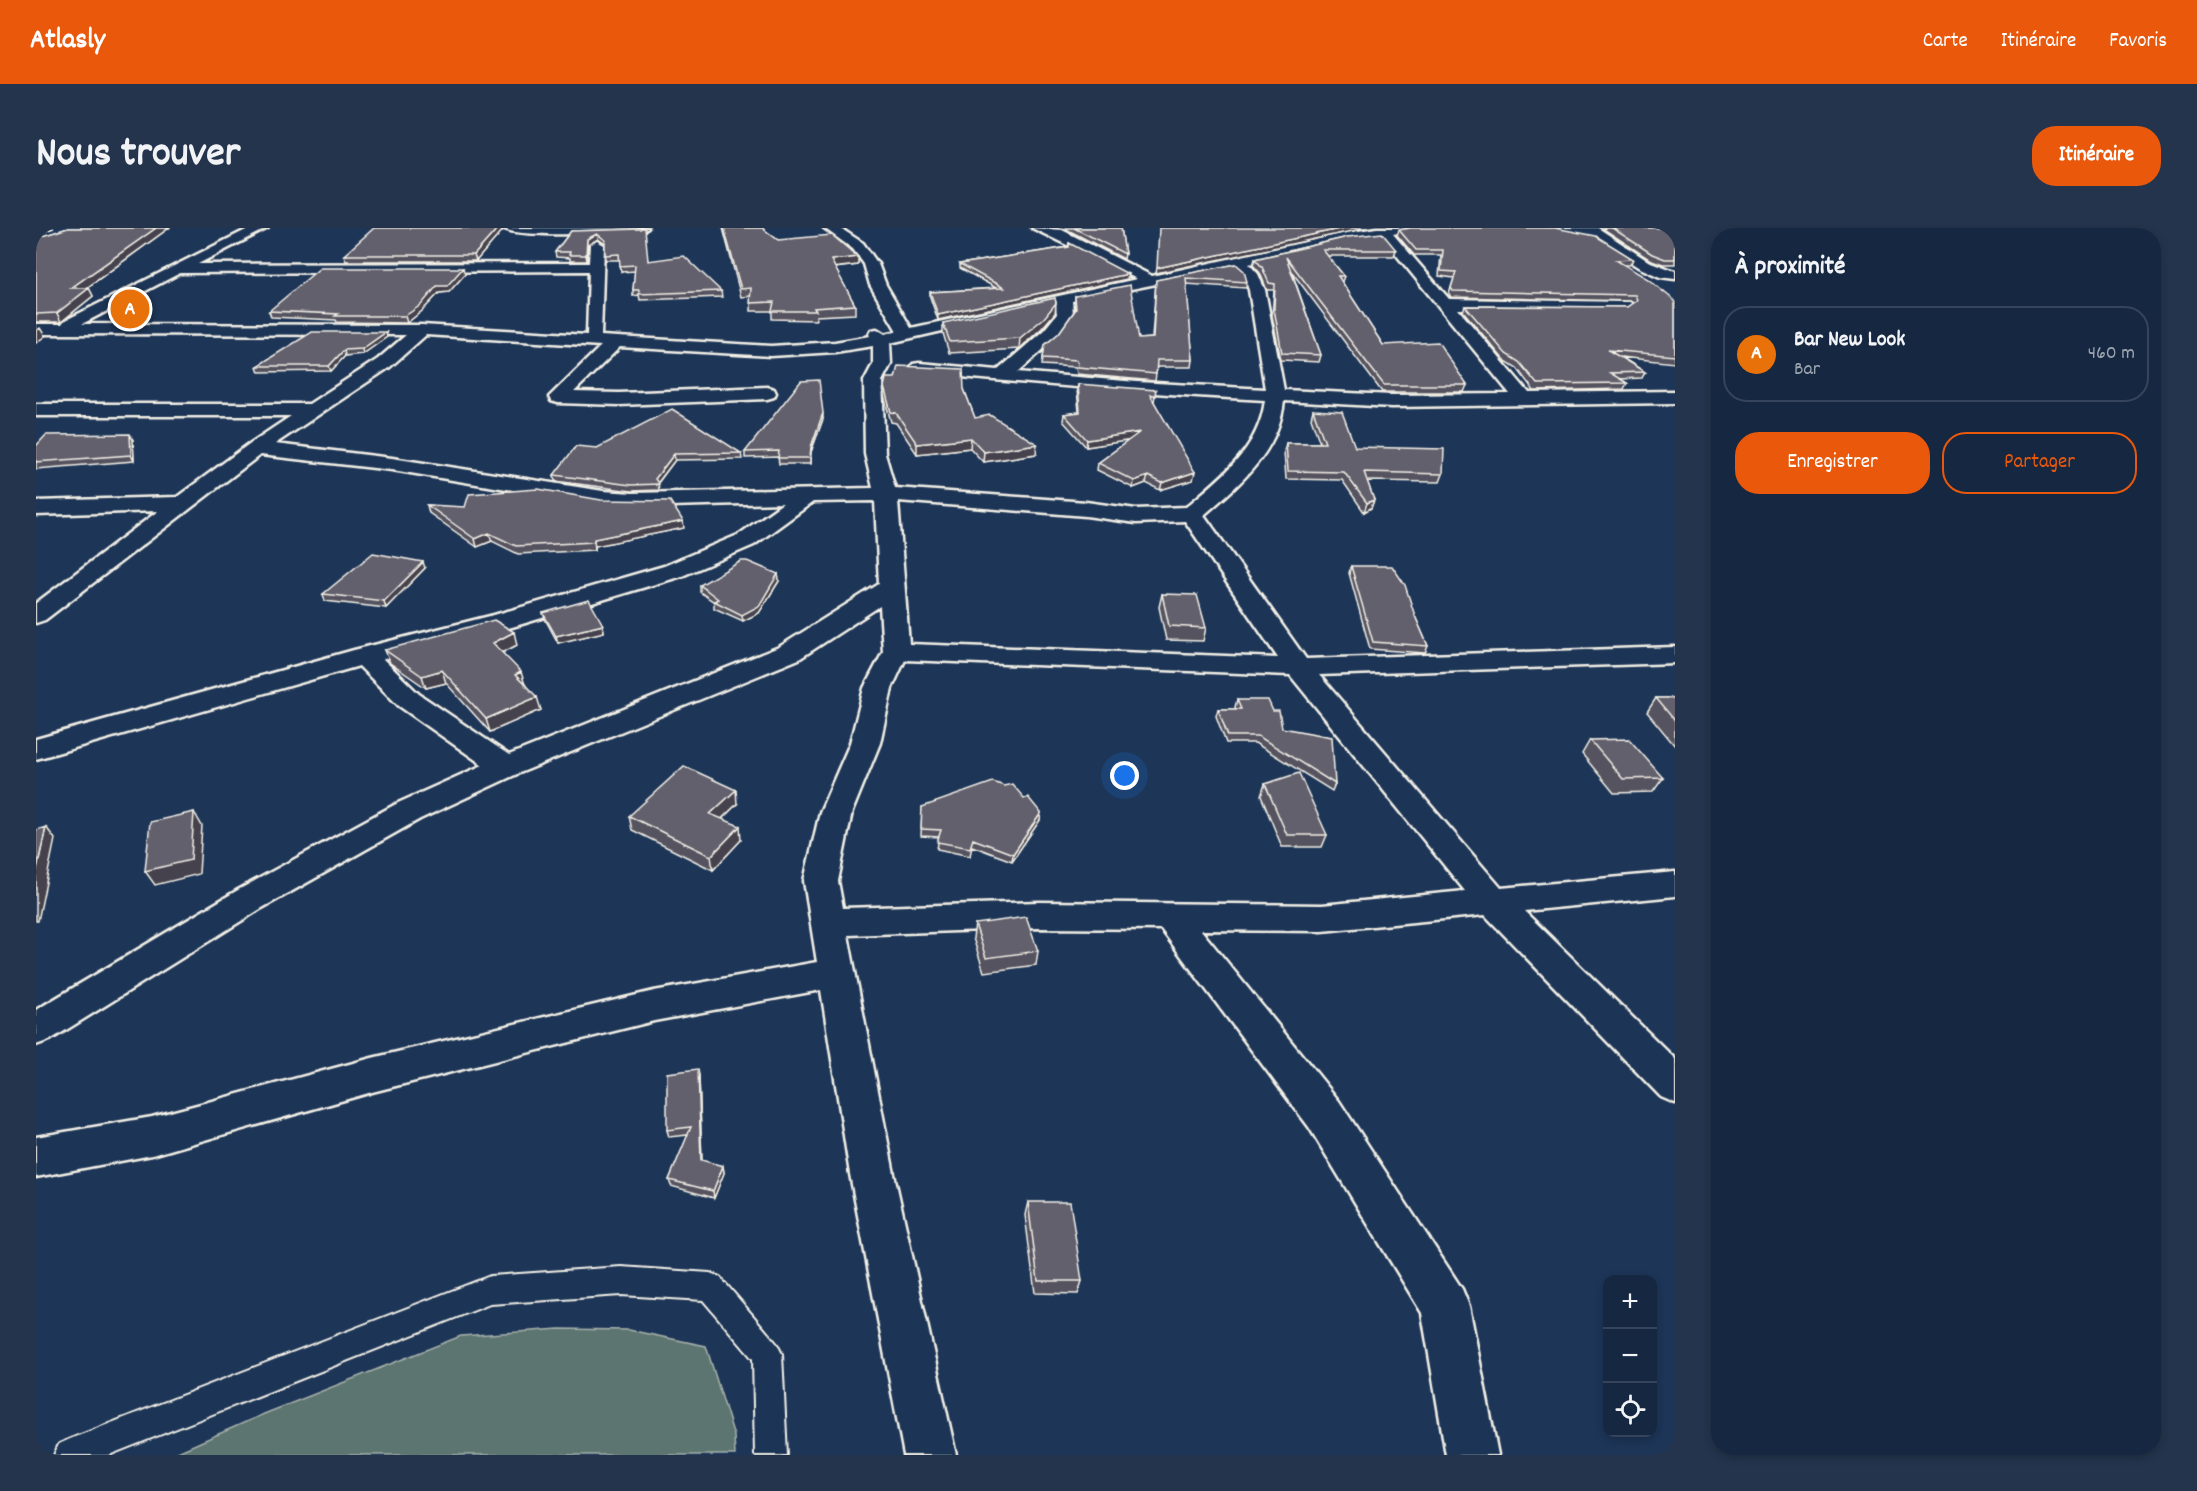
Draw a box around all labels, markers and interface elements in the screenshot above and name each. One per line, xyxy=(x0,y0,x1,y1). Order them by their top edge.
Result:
text: Atlasly xyxy=(30,22,105,62)
text: Carte xyxy=(1923,27,1968,57)
text: Itinéraire xyxy=(2001,27,2076,57)
text: Favoris xyxy=(2109,27,2167,57)
text: Nous trouver xyxy=(36,126,240,186)
button: Itinéraire xyxy=(2032,126,2161,186)
text: À proximité xyxy=(1735,249,1845,286)
pin: A xyxy=(110,286,149,332)
text: Bar New Look xyxy=(1794,325,1905,356)
text: A xyxy=(1751,340,1762,368)
text: 460 m xyxy=(2088,340,2135,368)
text: Bar xyxy=(1794,356,1820,384)
button: Enregistrer xyxy=(1735,432,1930,494)
button: Partager xyxy=(1942,432,2137,494)
your location xyxy=(1110,761,1139,790)
map controls xyxy=(1603,1275,1657,1437)
button: + xyxy=(1603,1275,1657,1329)
button: − xyxy=(1603,1329,1657,1383)
button: locate xyxy=(1603,1383,1657,1437)

